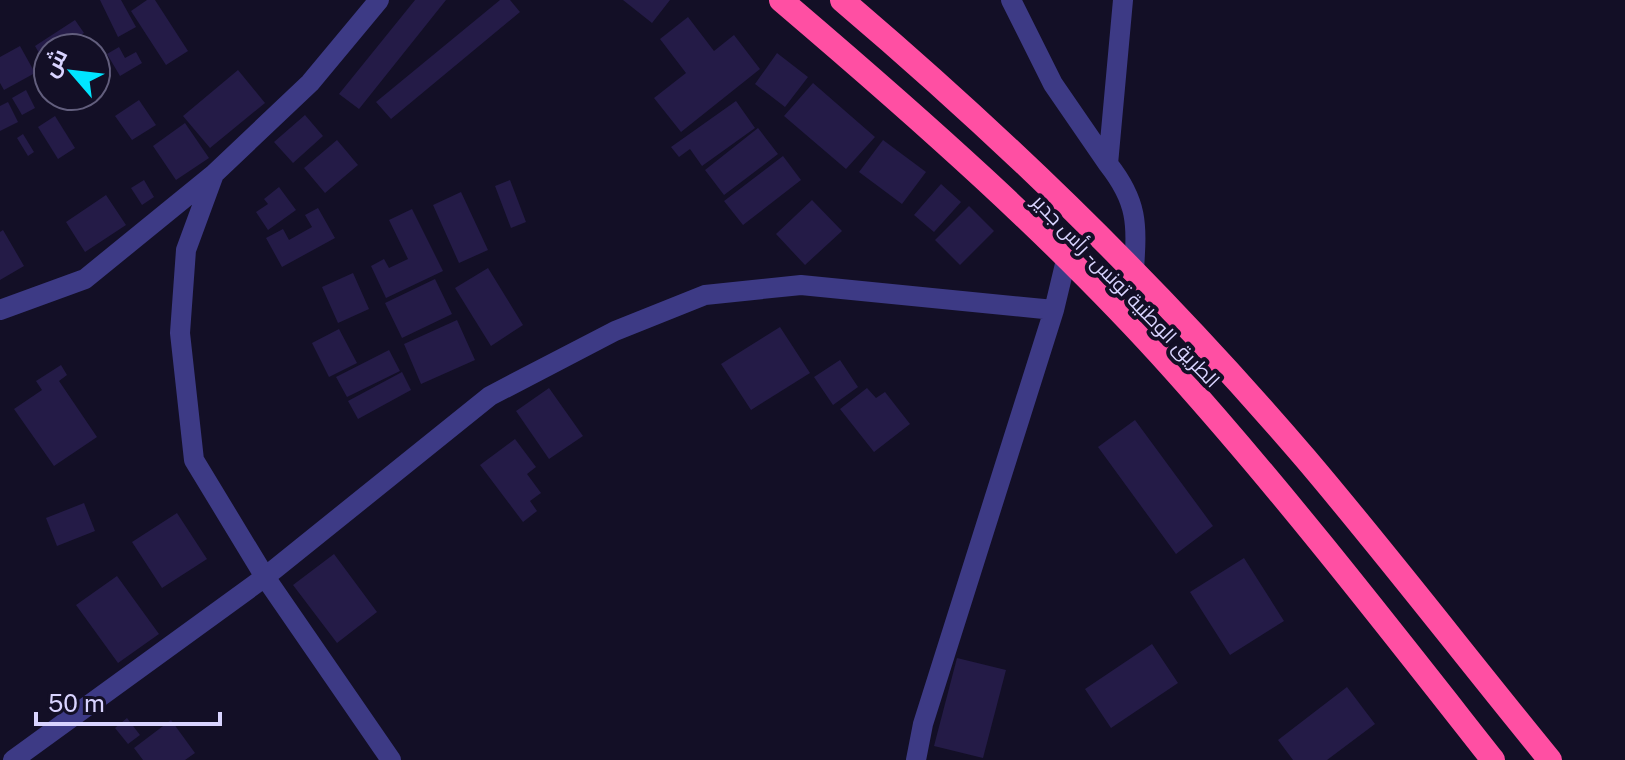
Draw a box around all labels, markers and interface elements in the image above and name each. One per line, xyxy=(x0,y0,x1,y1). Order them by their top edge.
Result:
north arrow xyxy=(32,32,112,112)
text: ش xyxy=(36,44,73,82)
street label: الطريق الوطنية تونس - رأس جدير xyxy=(1026,189,1225,393)
scale bar xyxy=(36,676,220,726)
text: 50 m xyxy=(48,689,105,717)

